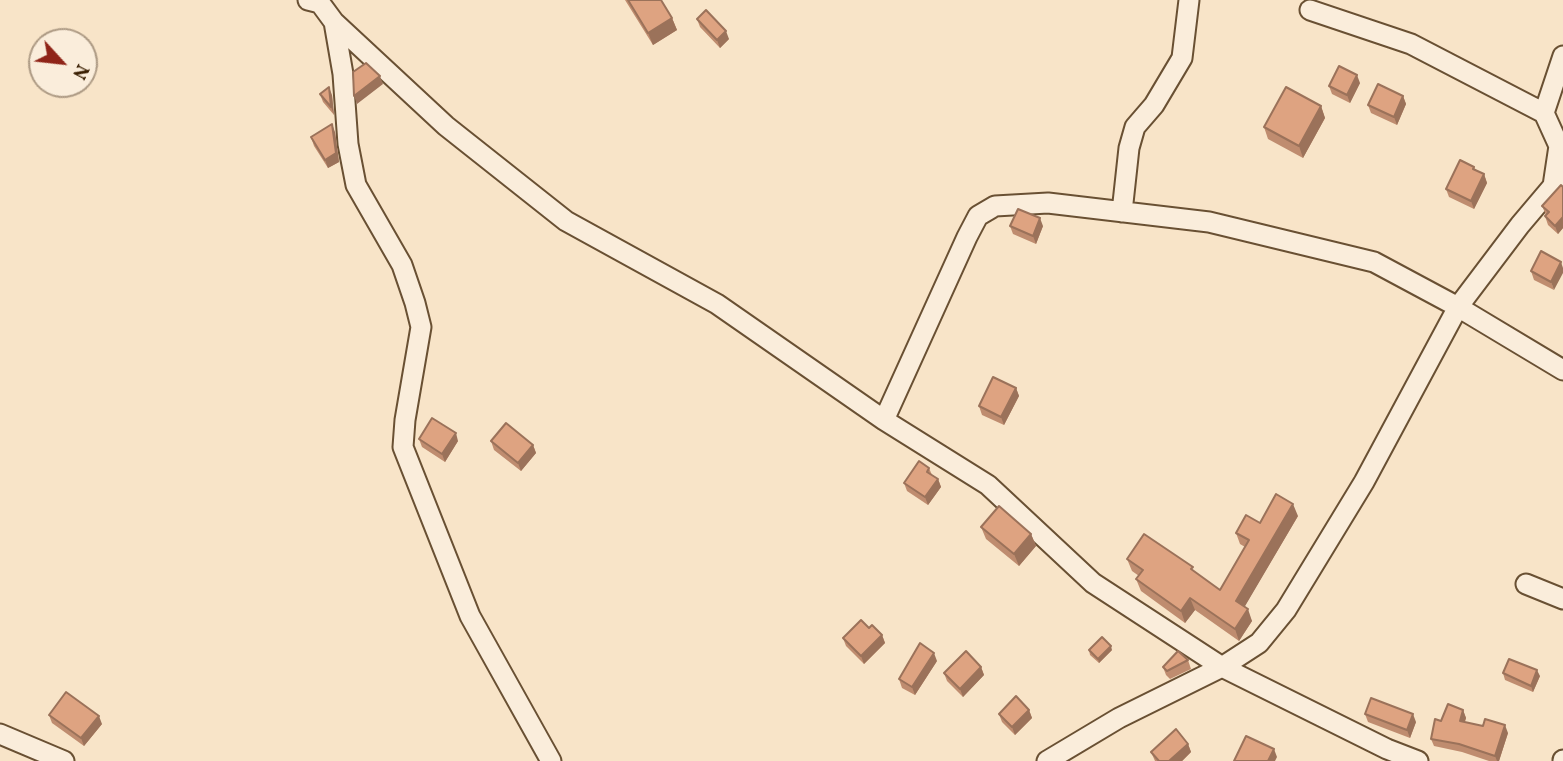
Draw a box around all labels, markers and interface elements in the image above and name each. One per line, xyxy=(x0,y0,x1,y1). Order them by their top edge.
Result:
north arrow xyxy=(28,28,98,98)
text: N xyxy=(65,60,95,84)

